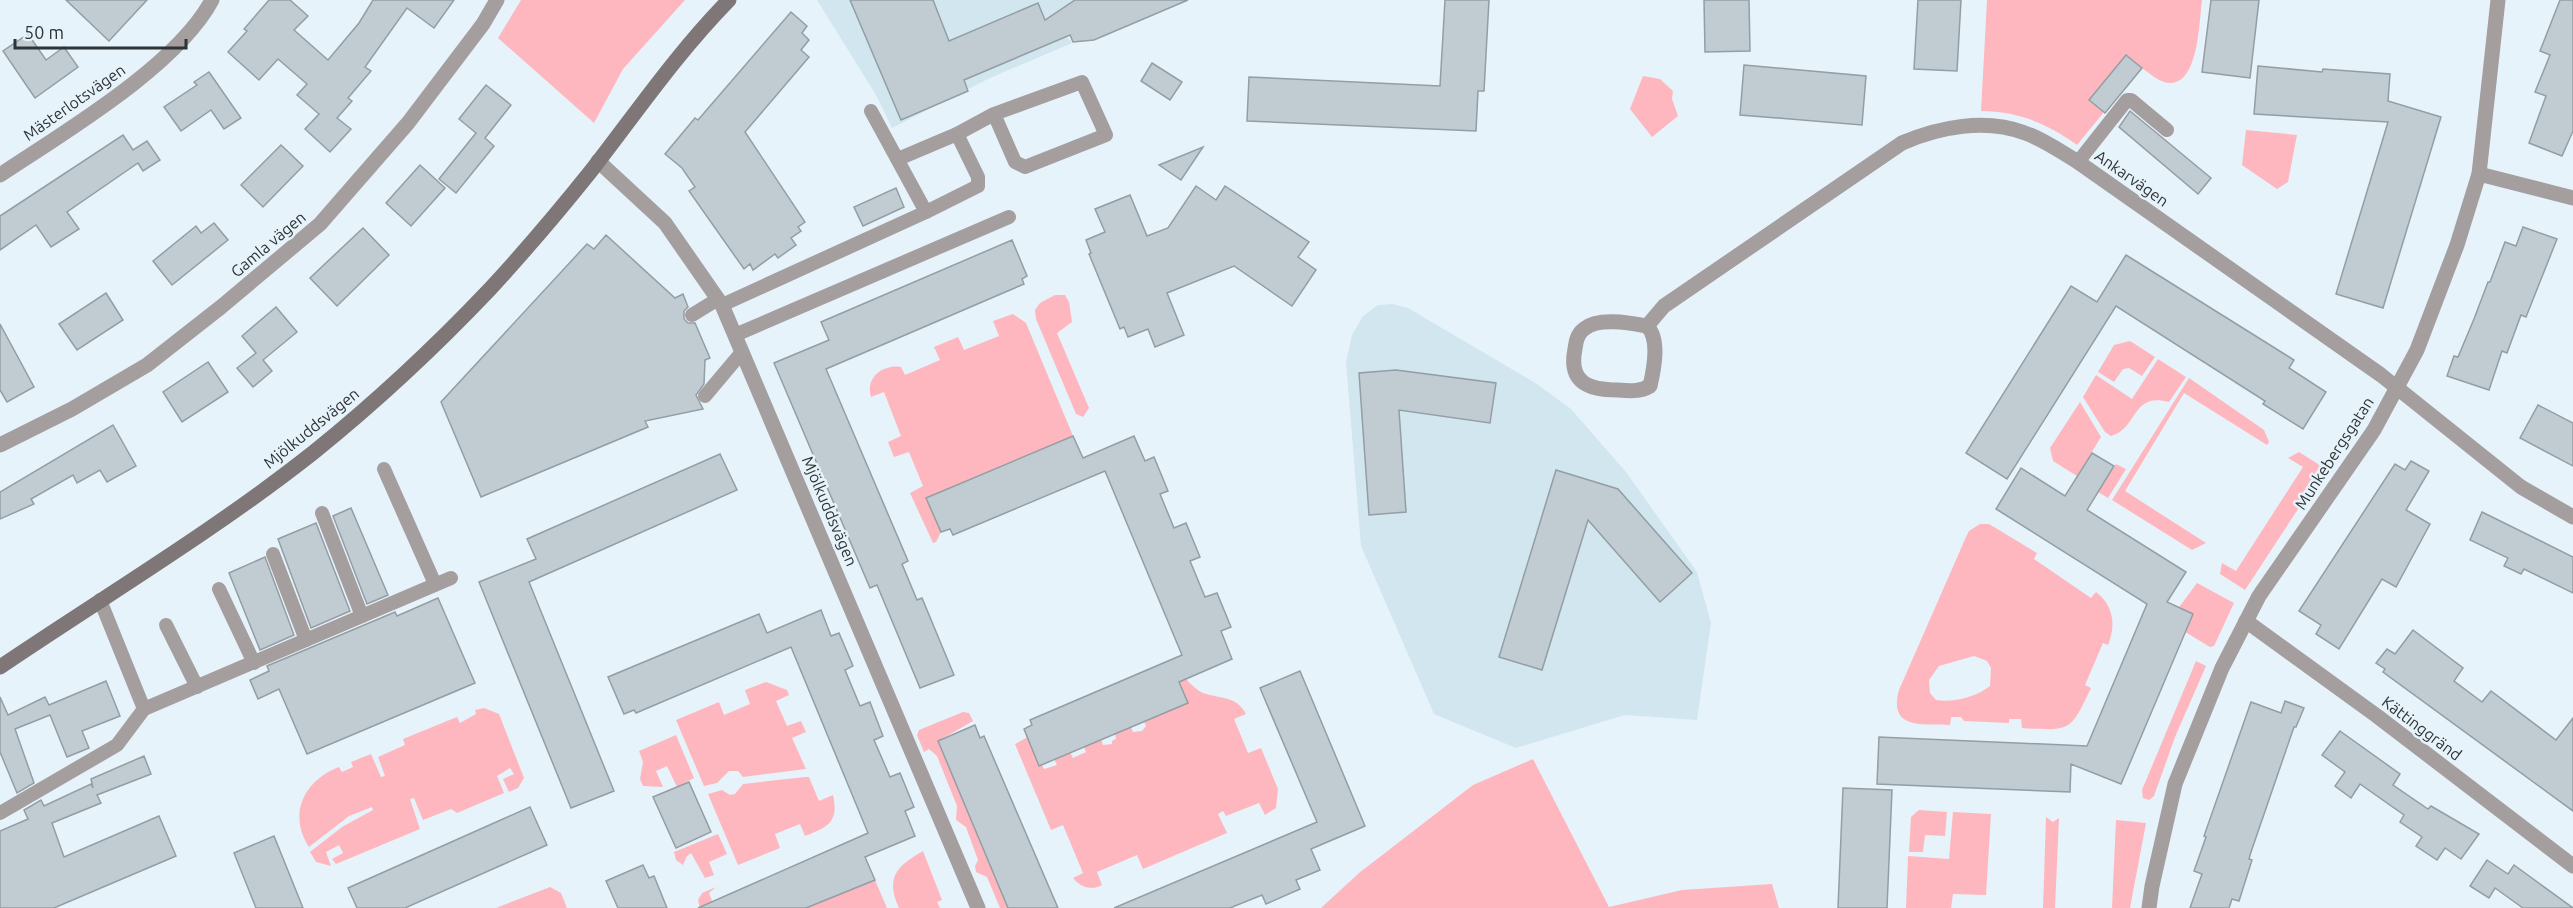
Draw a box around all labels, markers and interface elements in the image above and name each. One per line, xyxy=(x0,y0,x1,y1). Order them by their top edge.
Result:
scale bar xyxy=(15,12,186,50)
text: 50 m xyxy=(24,22,64,42)
street label: Mästerlotsvägen xyxy=(20,60,128,144)
street label: Ankarvägen xyxy=(2092,146,2172,210)
street label: Gamla vägen xyxy=(227,208,309,280)
street label: Mjölkuddsvägen xyxy=(260,384,362,472)
street label: Munkebergsgatan xyxy=(2291,393,2377,513)
street label: Mjölkuddsvägen xyxy=(799,453,861,569)
street label: Kättinggränd xyxy=(2379,692,2465,764)

